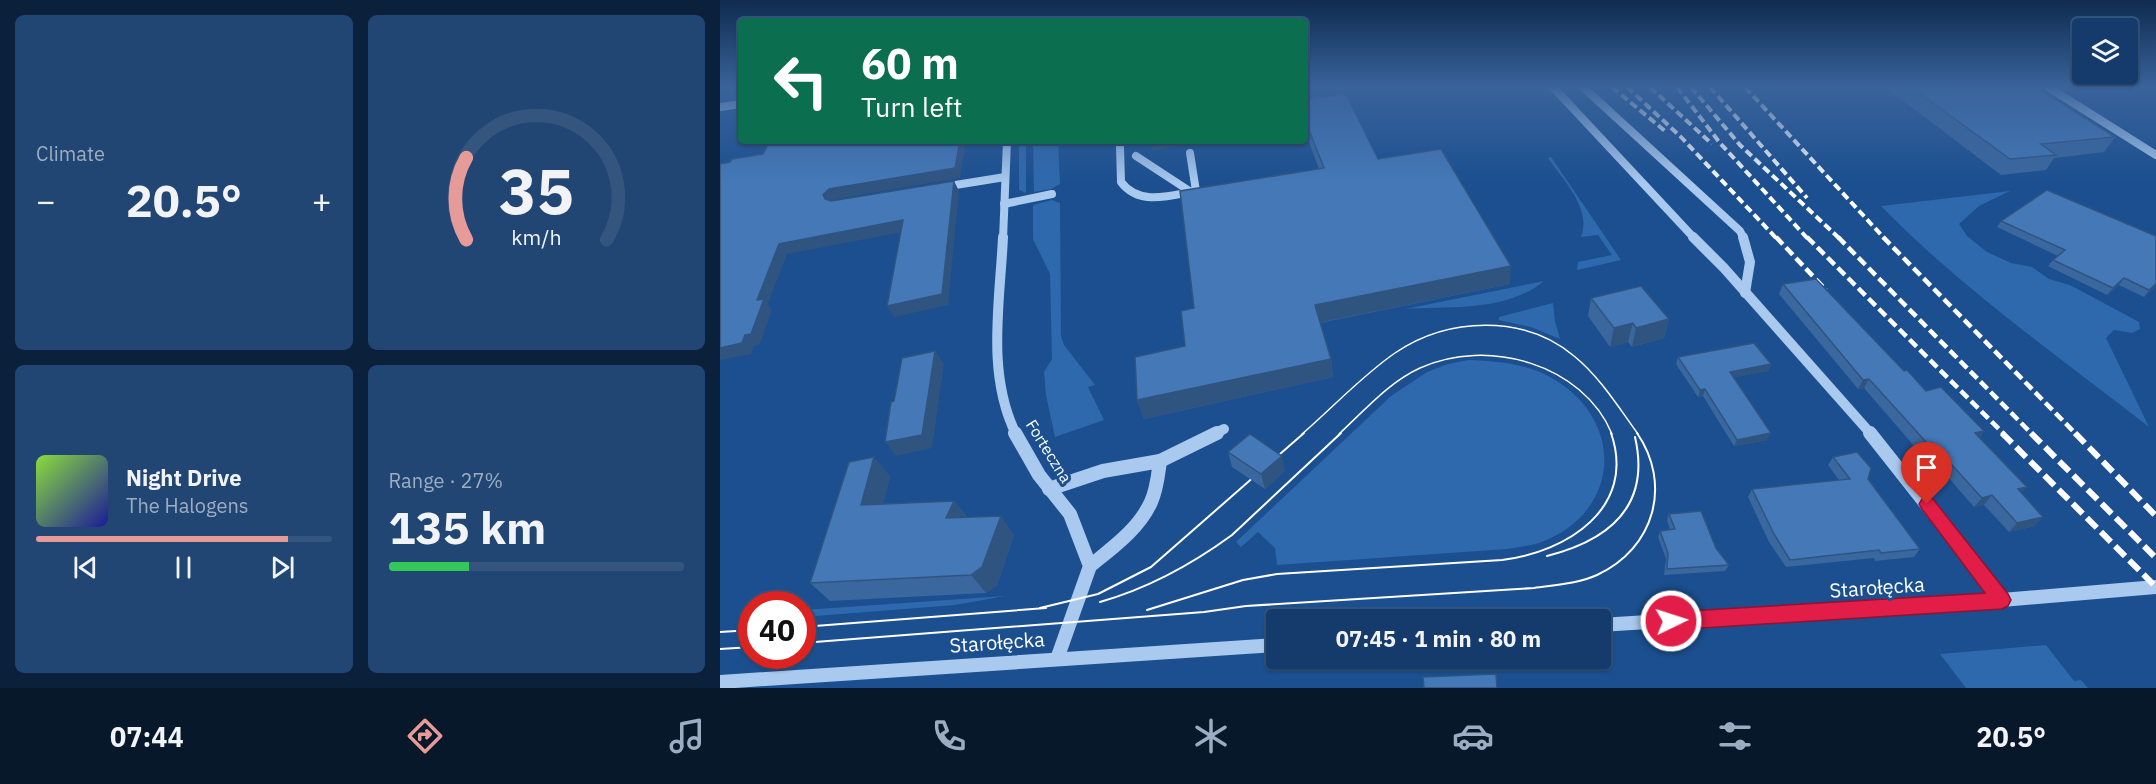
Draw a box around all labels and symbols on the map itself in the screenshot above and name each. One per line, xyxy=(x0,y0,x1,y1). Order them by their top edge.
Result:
street label: Forteczna xyxy=(1022,416,1076,487)
pin xyxy=(1901,442,1952,504)
street label: Starołęcka xyxy=(1828,570,1926,604)
position arrow xyxy=(1639,589,1703,653)
speed limit sign: 40 xyxy=(738,591,816,669)
street label: Starołęcka xyxy=(948,625,1046,659)

